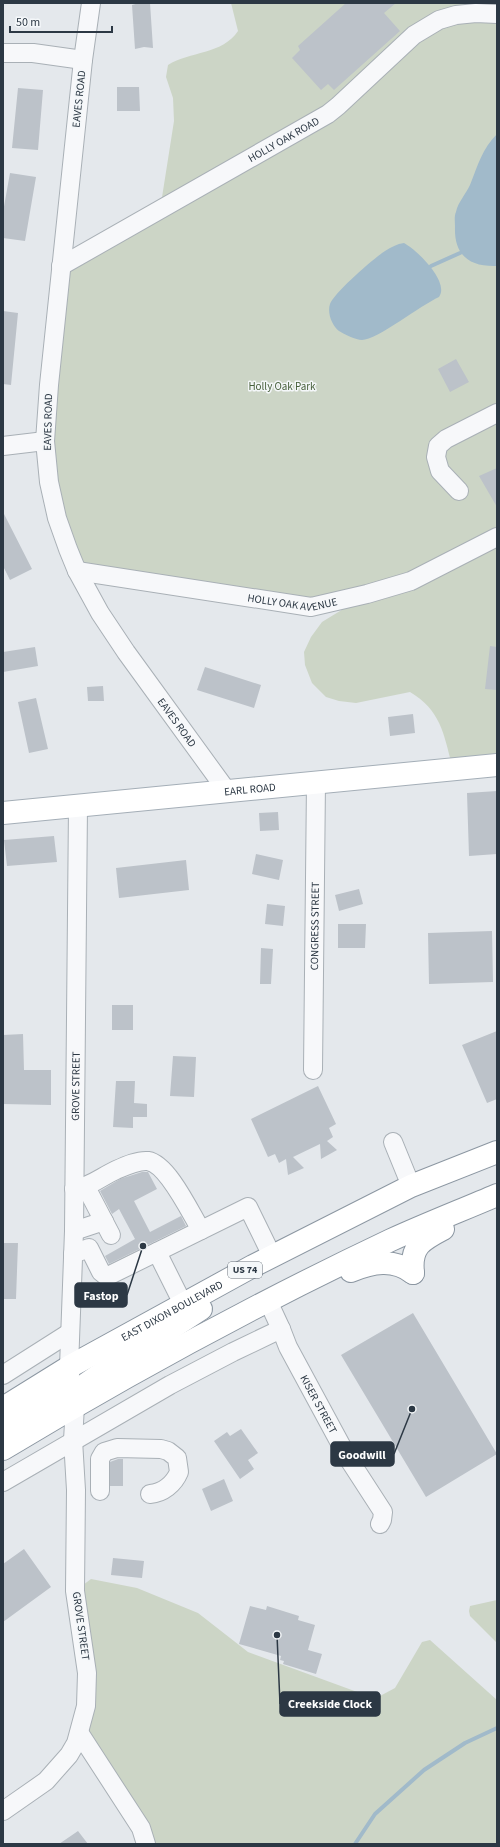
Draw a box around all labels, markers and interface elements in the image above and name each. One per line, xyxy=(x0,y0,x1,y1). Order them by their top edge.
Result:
scale bar xyxy=(10,8,112,34)
text: 50 m xyxy=(16,14,40,31)
street label: EAVES ROAD xyxy=(69,69,89,128)
street label: HOLLY OAK ROAD xyxy=(245,113,322,166)
park label: Holly Oak Park xyxy=(248,379,316,394)
street label: EAVES ROAD xyxy=(40,393,56,451)
street label: HOLLY OAK AVENUE xyxy=(246,590,339,615)
street label: EAVES ROAD xyxy=(154,695,200,750)
street label: EARL ROAD xyxy=(223,779,277,799)
street label: CONGRESS STREET xyxy=(307,882,322,970)
street label: GROVE STREET xyxy=(68,1051,83,1121)
road number: US 74 xyxy=(228,1262,262,1278)
street label: EAST DIXON BOULEVARD xyxy=(118,1276,226,1345)
callout: Fastop xyxy=(75,1283,127,1307)
text: Fastop xyxy=(83,1288,119,1305)
street label: KISER STREET xyxy=(297,1372,341,1436)
callout: Goodwill xyxy=(331,1442,394,1466)
text: Goodwill xyxy=(338,1447,386,1464)
street label: GROVE STREET xyxy=(69,1591,93,1661)
callout: Creekside Clock xyxy=(280,1692,380,1716)
text: Creekside Clock xyxy=(288,1696,372,1713)

